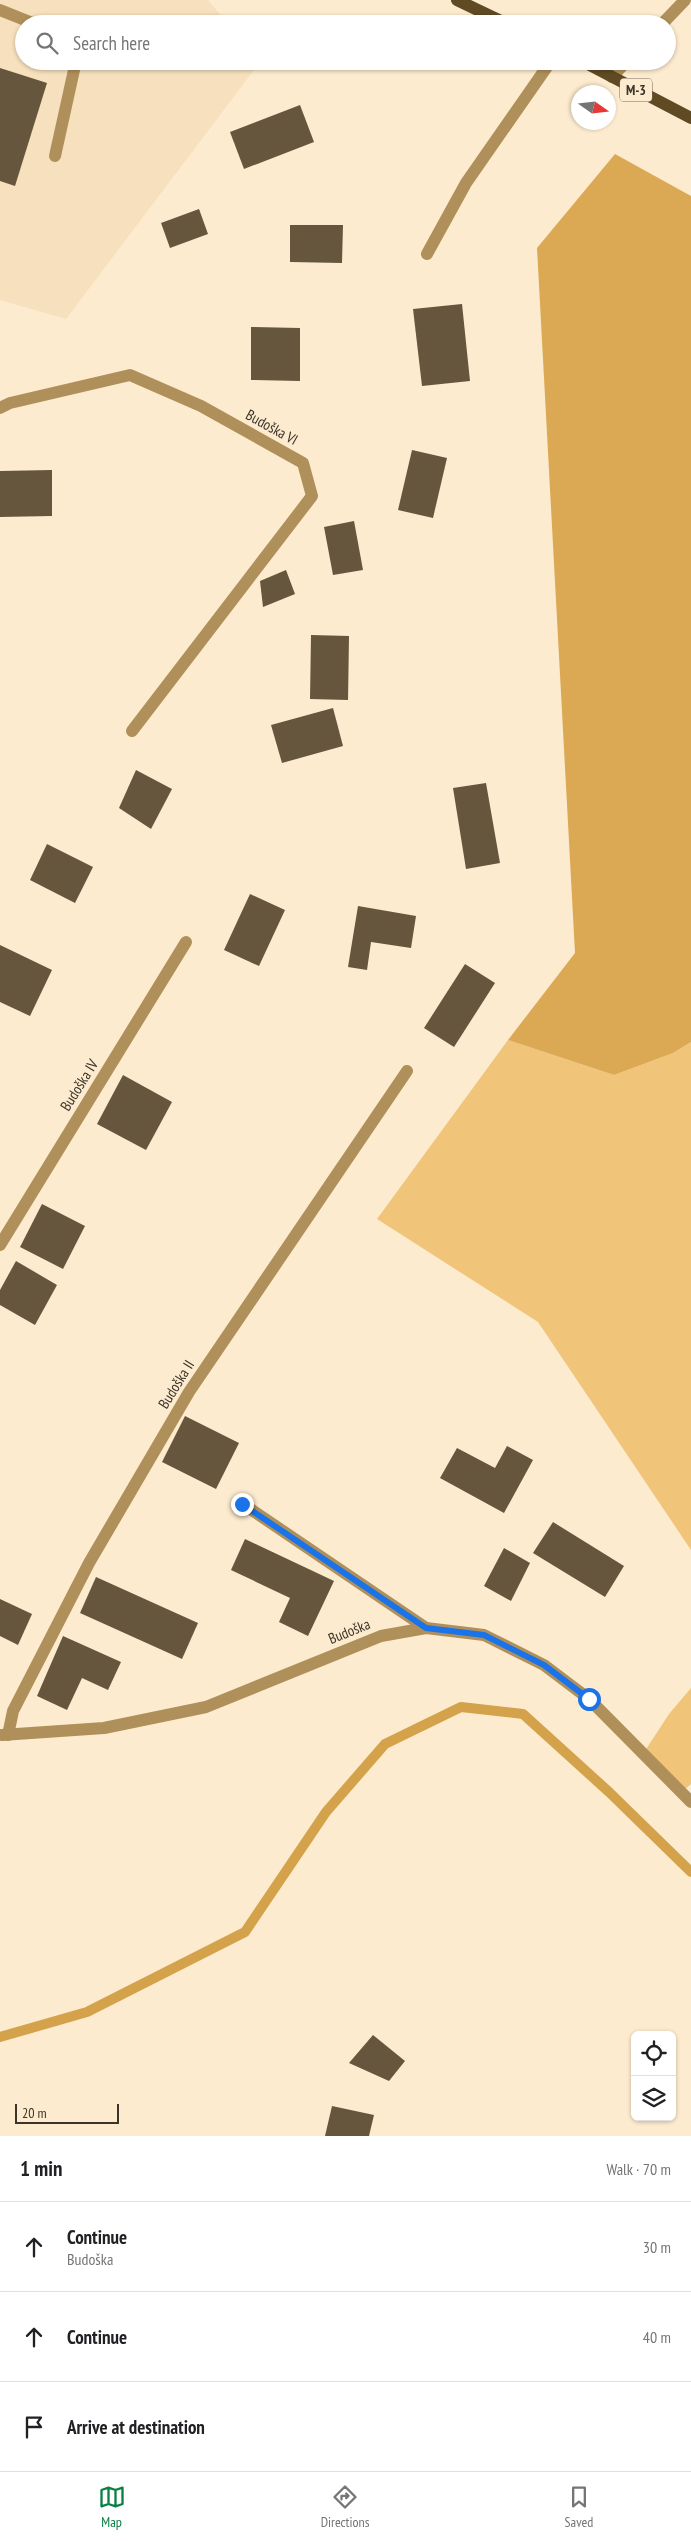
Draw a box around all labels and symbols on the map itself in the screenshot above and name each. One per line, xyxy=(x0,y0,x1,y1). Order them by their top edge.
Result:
road number: M-3 xyxy=(620,78,652,102)
north arrow xyxy=(571,85,616,130)
street label: Budoška VI xyxy=(243,405,301,449)
street label: Budoška IV xyxy=(56,1056,102,1114)
street label: Budoška II xyxy=(154,1356,198,1412)
route end xyxy=(231,1493,254,1516)
street label: Budoška xyxy=(325,1614,373,1648)
route start xyxy=(578,1688,601,1711)
scale bar xyxy=(15,2101,119,2124)

